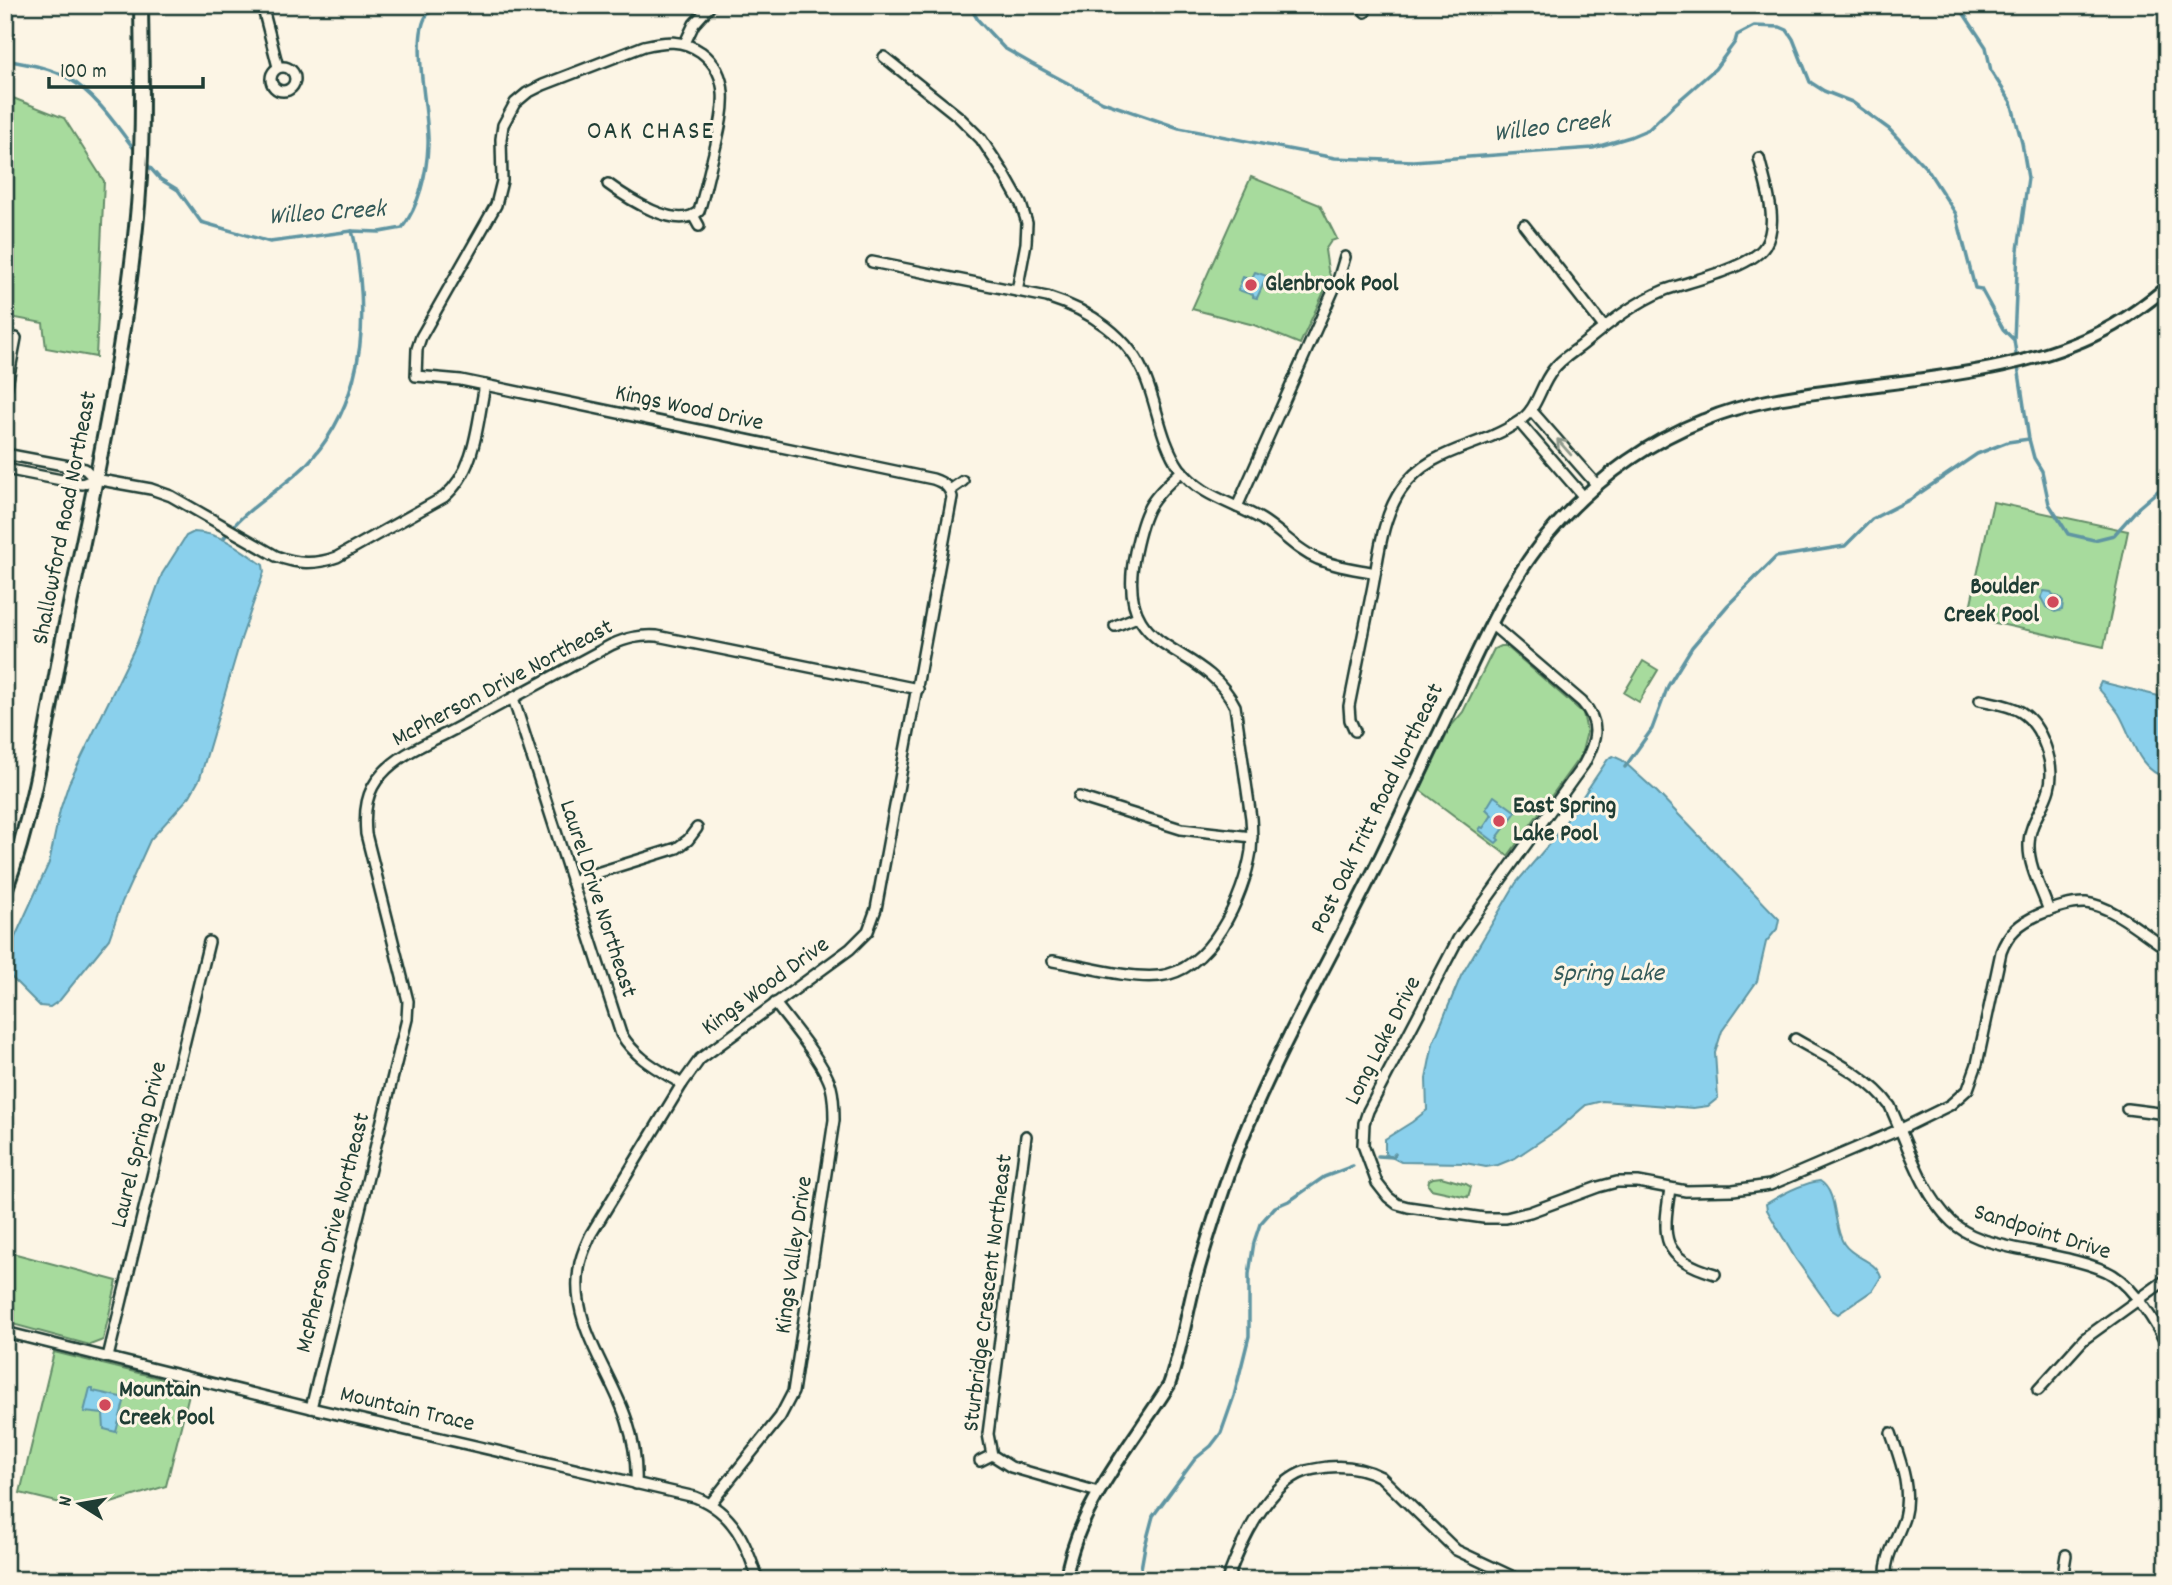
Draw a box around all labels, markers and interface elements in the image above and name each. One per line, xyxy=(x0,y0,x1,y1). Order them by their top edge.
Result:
scale bar xyxy=(49,46,203,90)
text: 100 m xyxy=(60,58,107,88)
water label: Willeo Creek xyxy=(1492,102,1615,153)
district label: OAK CHASE xyxy=(587,114,715,151)
water label: Willeo Creek xyxy=(267,191,389,237)
place label: Glenbrook Pool xyxy=(1265,268,1399,302)
marker: Glenbrook Pool xyxy=(1243,277,1259,293)
street label: Kings Wood Drive xyxy=(612,377,766,441)
street label: Shallowford Road Northeast xyxy=(25,388,107,648)
one-way arrow xyxy=(1556,438,1572,456)
place label: Boulder Creek Pool xyxy=(1944,571,2040,633)
marker: Boulder Creek Pool xyxy=(2045,594,2061,610)
street label: McPherson Drive Northeast xyxy=(386,611,620,757)
street label: Post Oak Tritt Road Northeast xyxy=(1302,678,1454,940)
place label: East Spring Lake Pool xyxy=(1513,790,1616,852)
street label: Laurel Drive Northeast xyxy=(549,796,645,1002)
marker: East Spring Lake Pool xyxy=(1491,813,1507,829)
street label: Kings Wood Drive xyxy=(695,929,837,1045)
water label: Spring Lake xyxy=(1552,956,1666,993)
street label: Long Lake Drive xyxy=(1337,971,1431,1111)
street label: Laurel Spring Drive xyxy=(103,1058,177,1232)
street label: McPherson Drive Northeast xyxy=(288,1109,380,1357)
street label: Sturbridge Crescent Northeast xyxy=(955,1152,1023,1434)
street label: Kings Valley Drive xyxy=(767,1174,823,1336)
street label: Sandpoint Drive xyxy=(1969,1196,2115,1270)
place label: Mountain Creek Pool xyxy=(119,1374,214,1436)
street label: Mountain Trace xyxy=(336,1378,478,1442)
marker: Mountain Creek Pool xyxy=(97,1397,113,1413)
north arrow xyxy=(46,1470,116,1540)
text: N xyxy=(53,1494,81,1509)

